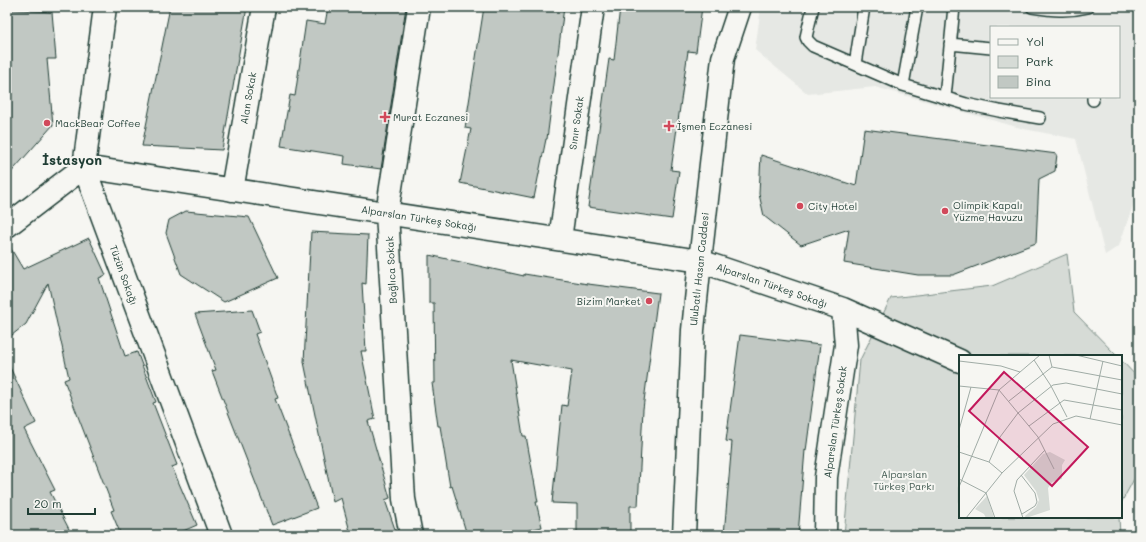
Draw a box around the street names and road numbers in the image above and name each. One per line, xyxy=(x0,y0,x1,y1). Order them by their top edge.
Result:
street label: Alan Sokak xyxy=(237,71,259,125)
street label: Sınır Sokak xyxy=(565,95,587,151)
street label: Alparslan Türkeş Sokağı xyxy=(360,202,478,234)
street label: Ulubatlı Hasan Caddesi xyxy=(686,212,712,326)
street label: Bağlıca Sokak xyxy=(382,236,400,304)
street label: Tüzün Sokağı xyxy=(107,243,141,307)
street label: Alparslan Türkeş Sokağı xyxy=(714,259,830,311)
street label: Alparslan Türkeş Sokak xyxy=(820,365,850,479)

